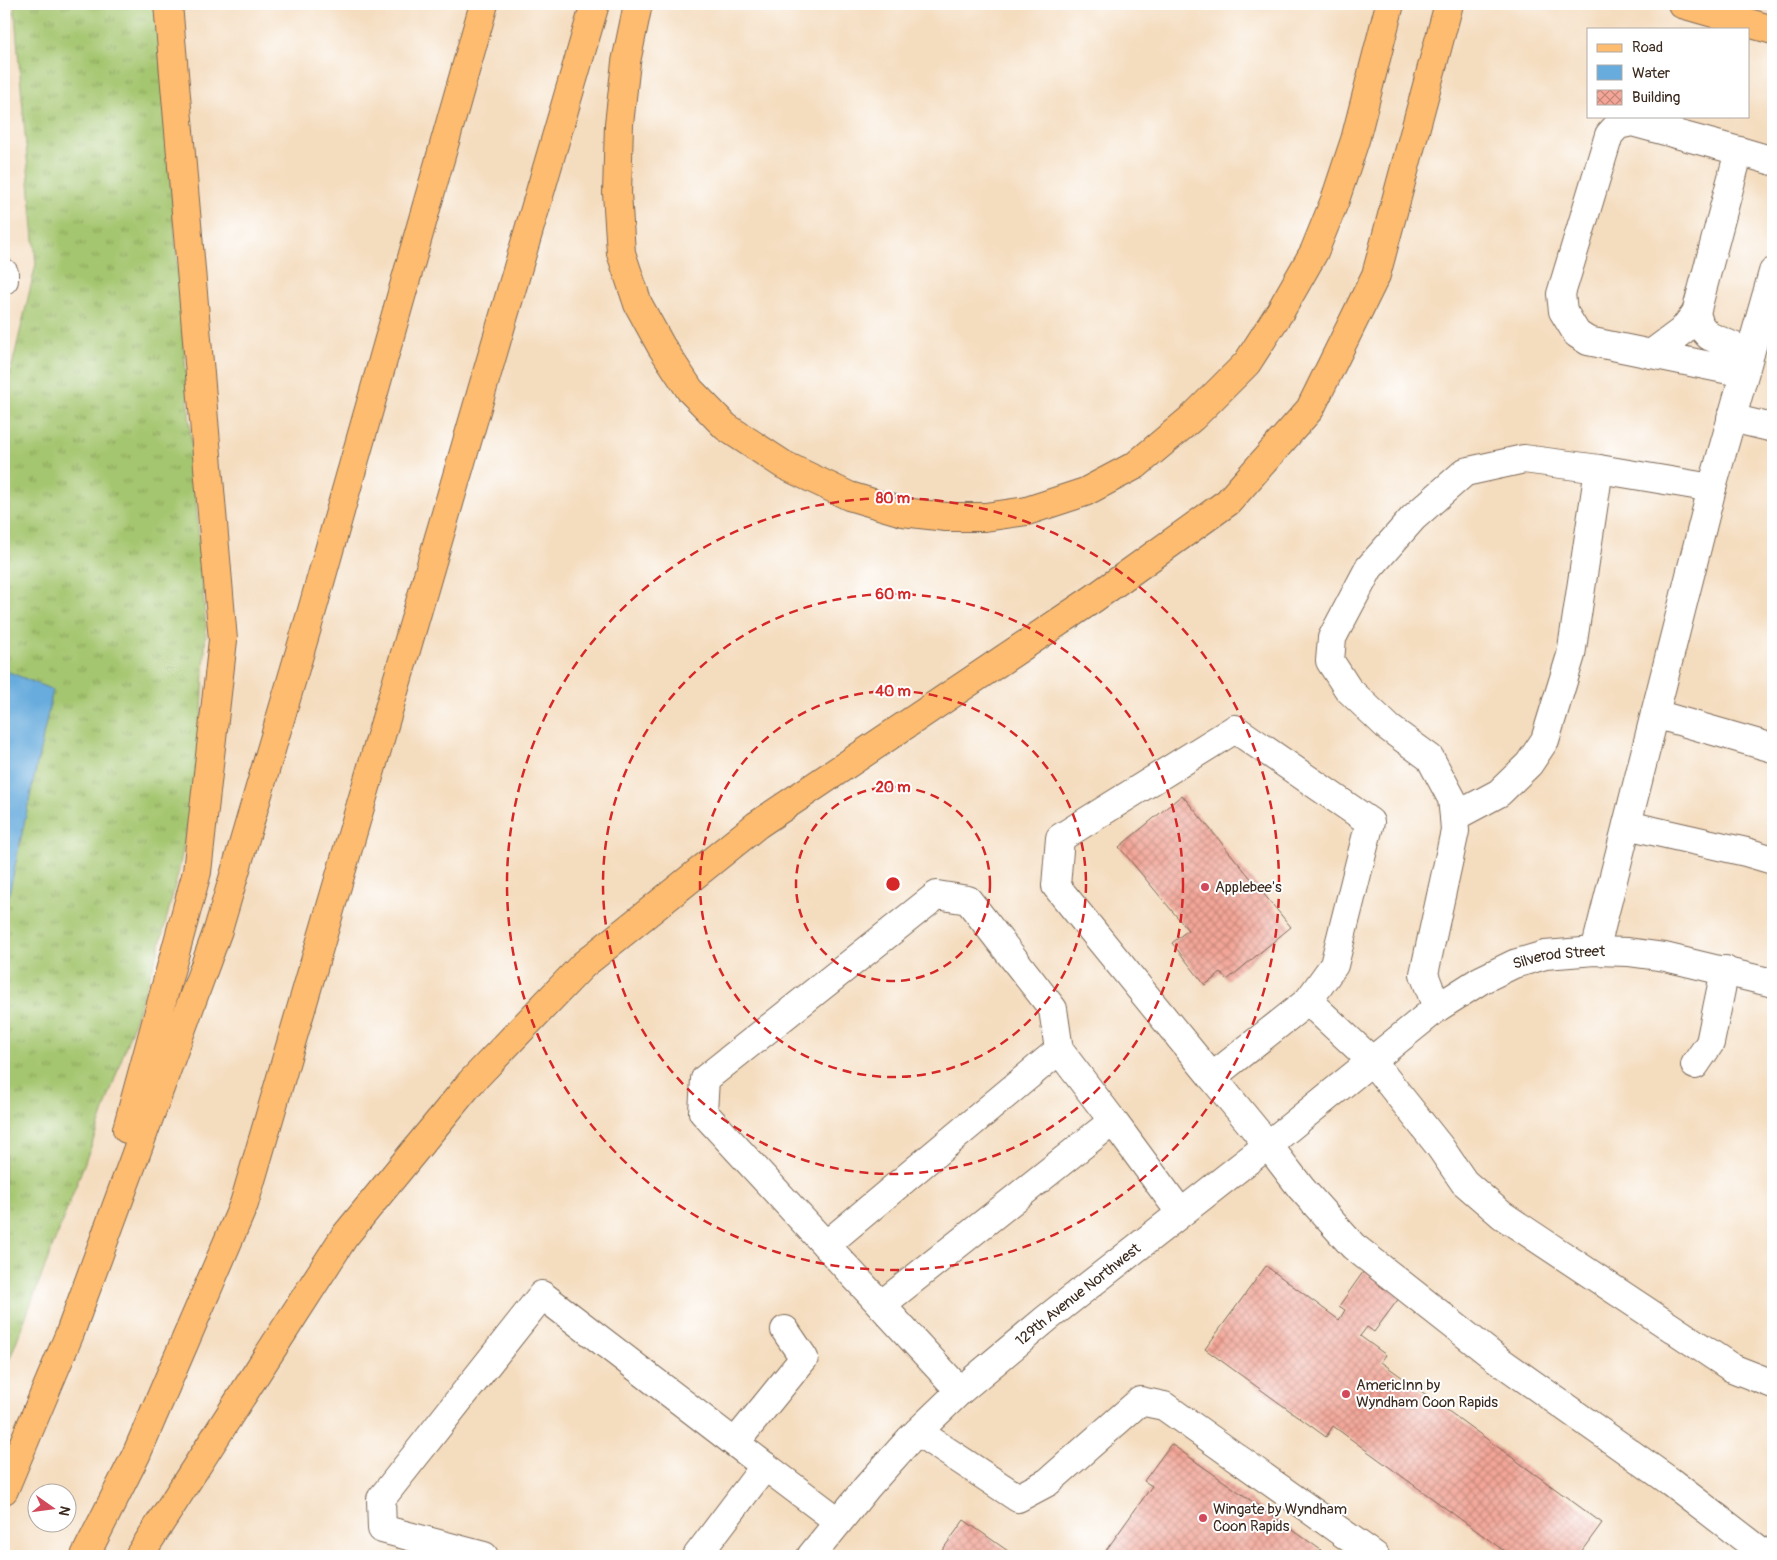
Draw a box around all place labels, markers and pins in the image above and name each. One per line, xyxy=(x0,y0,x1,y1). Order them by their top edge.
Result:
centre of rings xyxy=(884,875,902,893)
place label: Applebee's xyxy=(1215,878,1282,897)
marker: Applebee's xyxy=(1199,881,1211,893)
place label: AmericInn by Wyndham Coon Rapids xyxy=(1356,1376,1498,1412)
marker: AmericInn by Wyndham Coon Rapids xyxy=(1340,1388,1352,1400)
place label: Wingate by Wyndham Coon Rapids xyxy=(1213,1500,1347,1536)
marker: Wingate by Wyndham Coon Rapids xyxy=(1197,1512,1209,1524)

